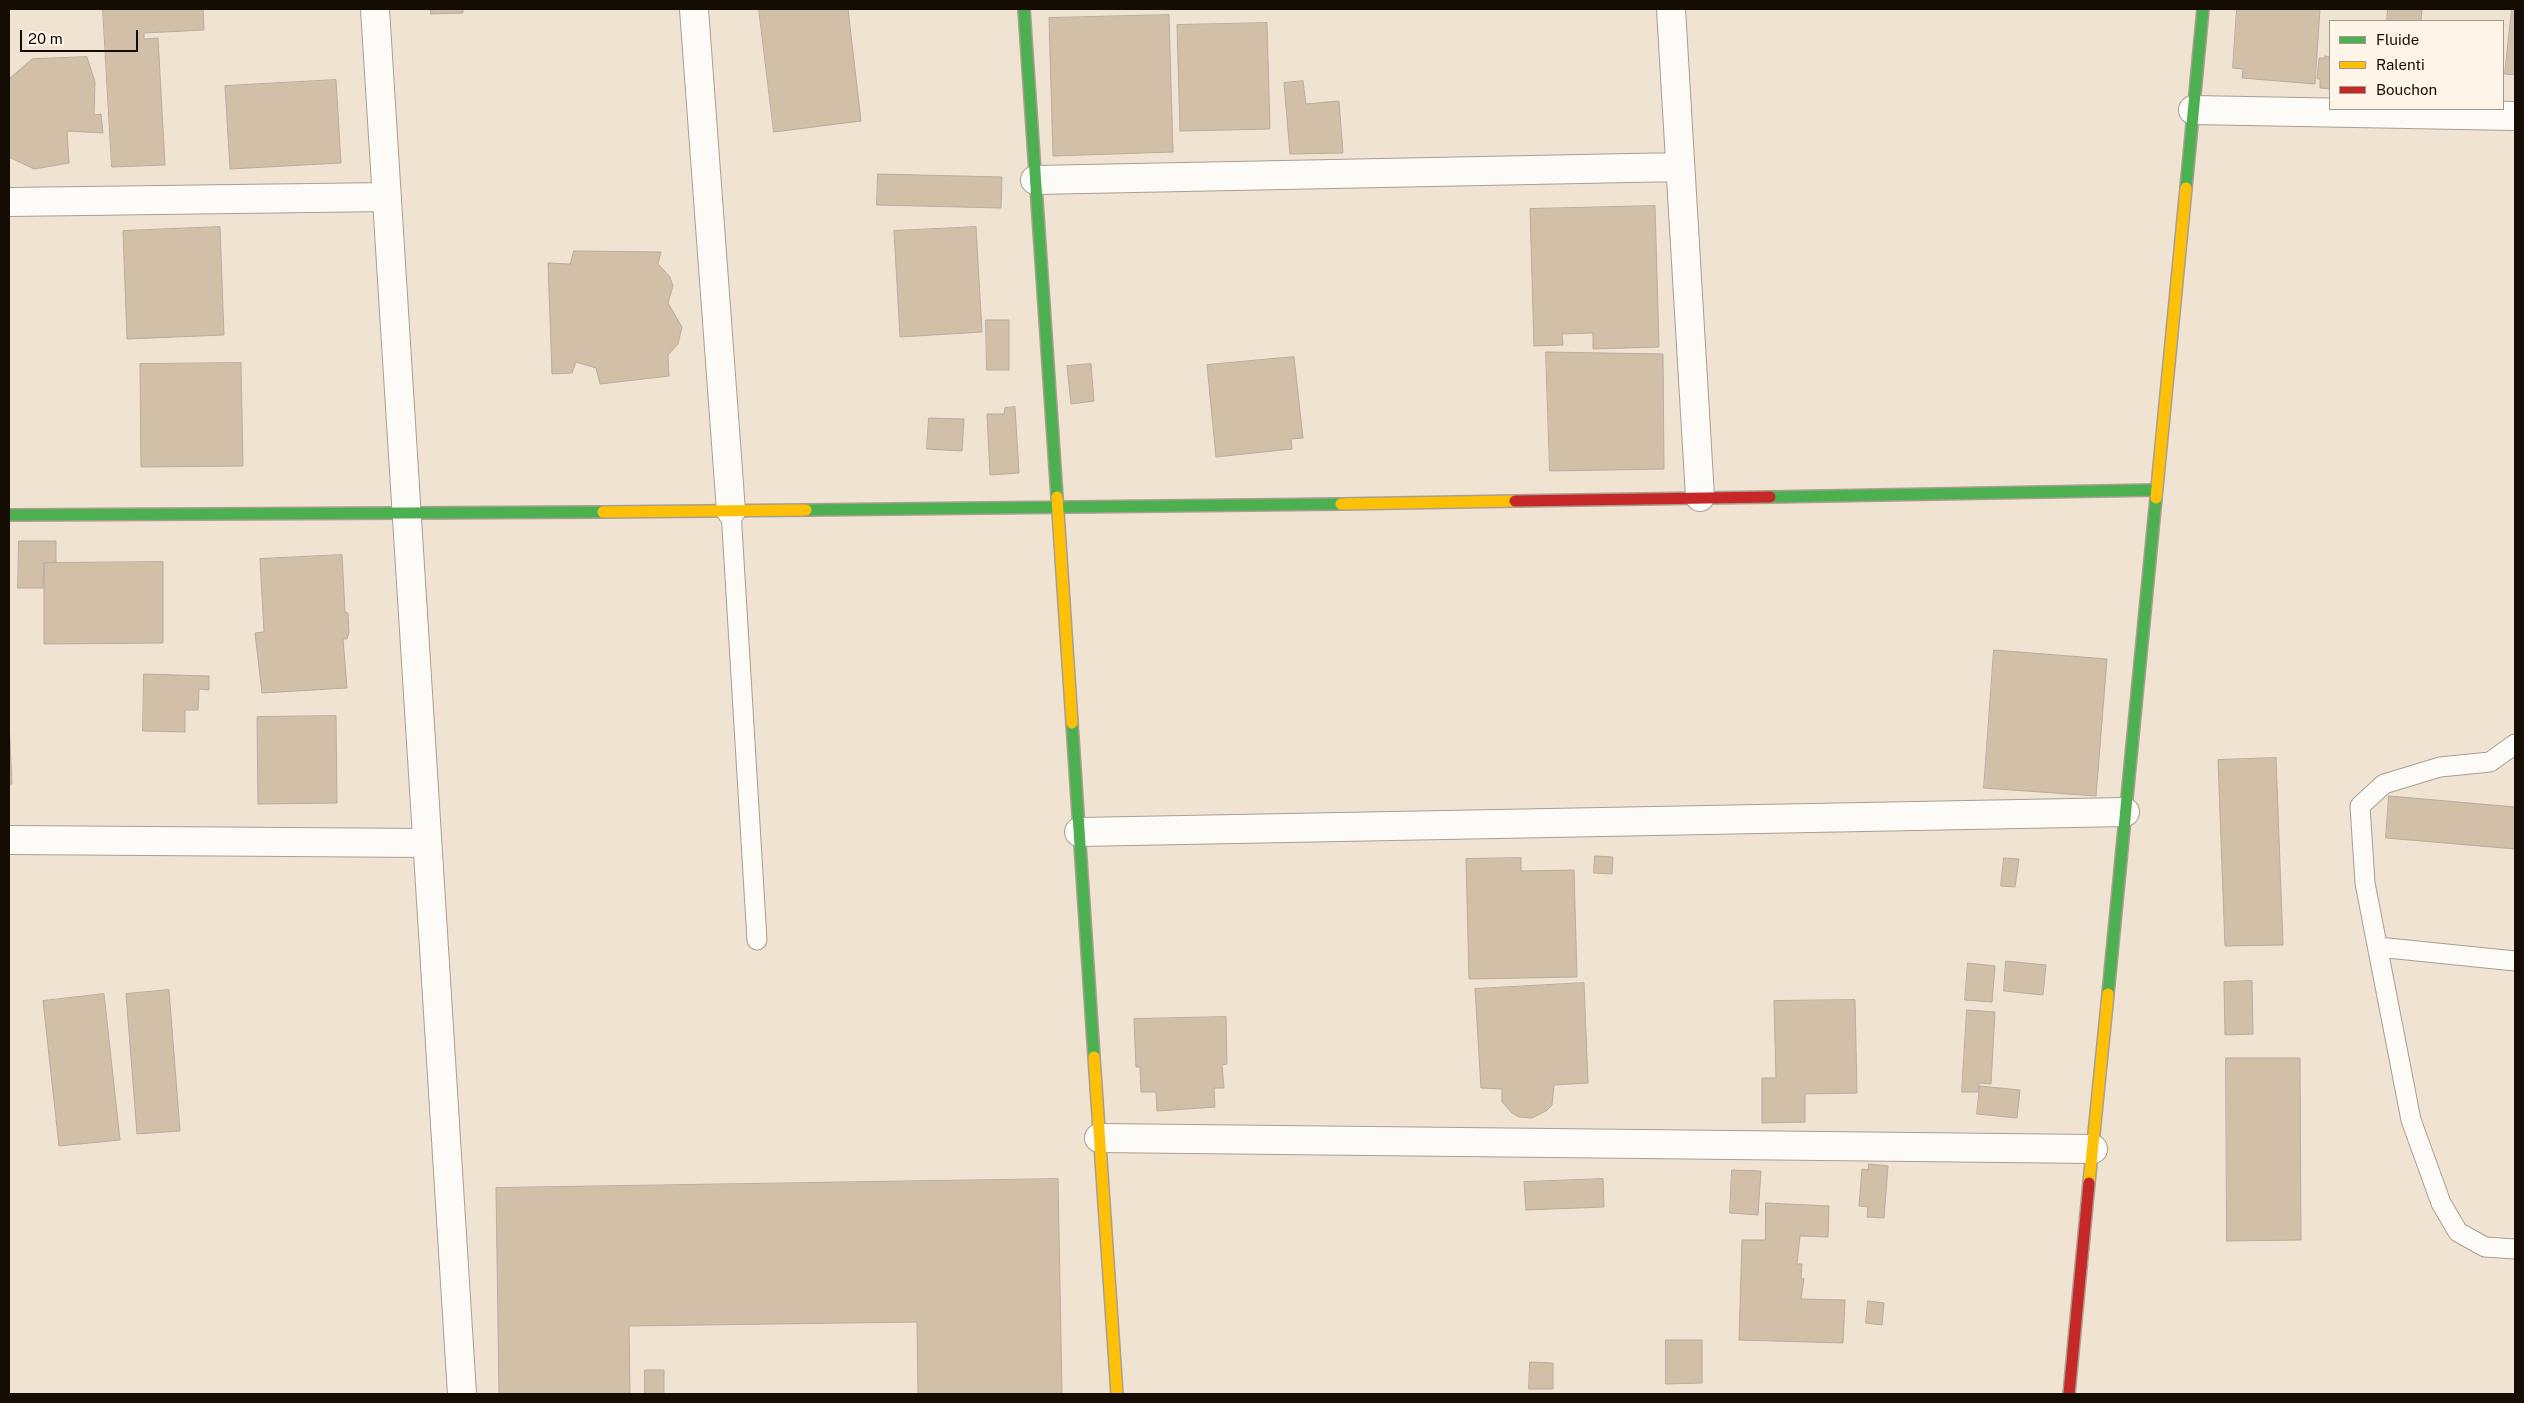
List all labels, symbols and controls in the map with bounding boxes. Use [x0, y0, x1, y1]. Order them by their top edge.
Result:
scale bar [22, 20, 140, 52]
legend [2329, 20, 2504, 110]
text: 20 m [28, 30, 63, 47]
text: Fluide [2376, 31, 2419, 48]
text: Ralenti [2376, 56, 2425, 73]
text: Bouchon [2376, 81, 2437, 98]

